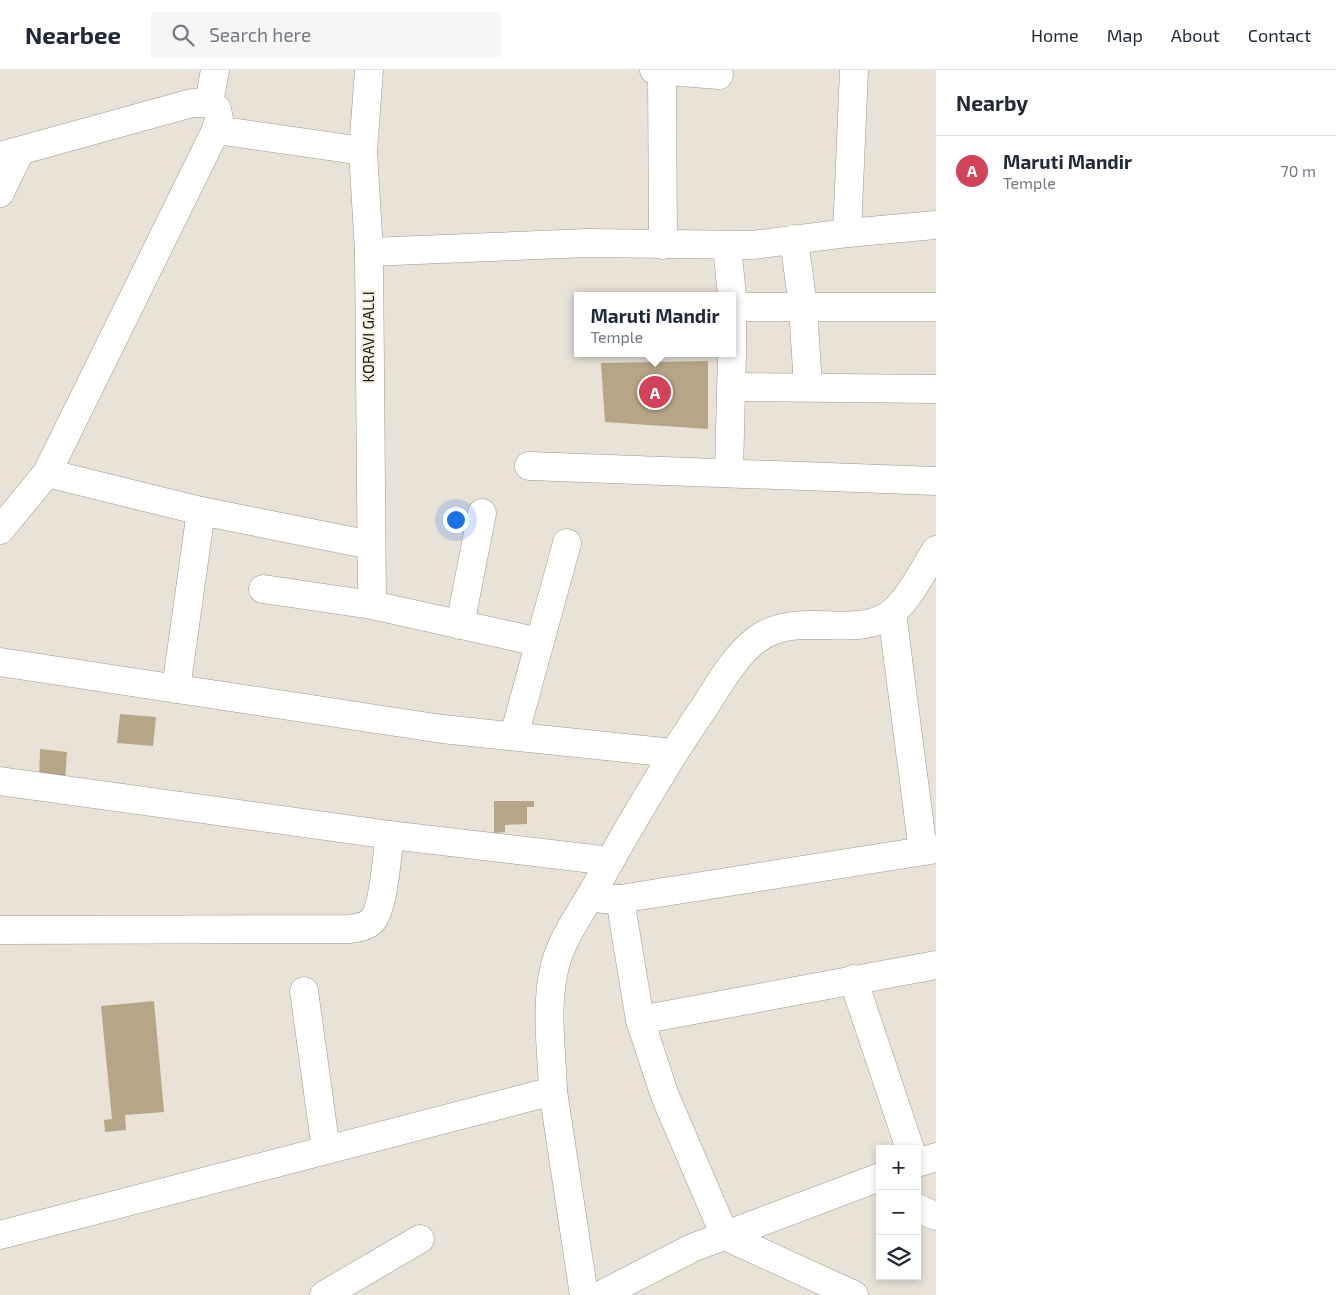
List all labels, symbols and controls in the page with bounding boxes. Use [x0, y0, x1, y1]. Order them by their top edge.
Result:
search box [151, 12, 501, 57]
text: Nearbee [25, 20, 121, 49]
icon: search [169, 21, 197, 49]
text: Search here [209, 23, 311, 46]
text: Home [1031, 24, 1079, 46]
text: Map [1107, 24, 1143, 46]
text: About [1171, 24, 1220, 46]
text: Contact [1248, 24, 1311, 46]
text: Nearby [956, 90, 1028, 115]
text: Maruti Mandir [1003, 150, 1132, 173]
text: A [967, 161, 977, 180]
text: 70 m [1281, 161, 1316, 180]
text: Temple [1003, 173, 1056, 192]
street label: KORAVI GALLI [359, 291, 377, 383]
popup [574, 292, 736, 357]
text: Maruti Mandir [590, 304, 720, 327]
text: Temple [590, 327, 643, 346]
pin: A [639, 373, 671, 411]
your location [443, 507, 469, 533]
map controls [876, 1145, 921, 1280]
button: + [876, 1145, 921, 1190]
button: − [876, 1190, 921, 1235]
button: layers [876, 1235, 921, 1280]

